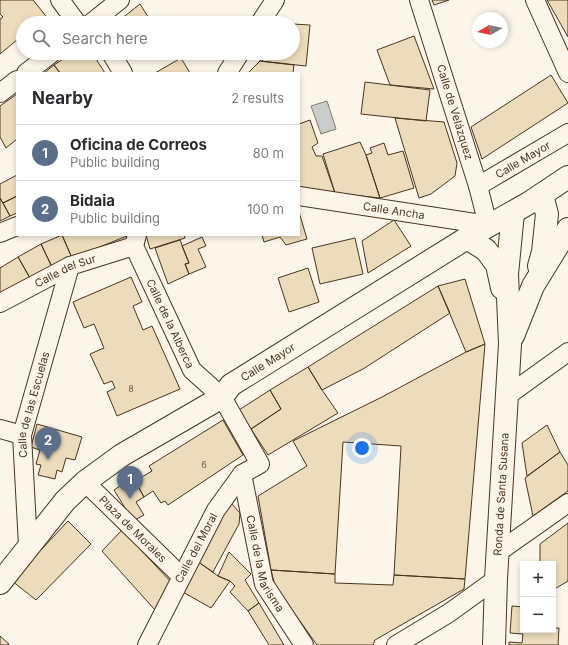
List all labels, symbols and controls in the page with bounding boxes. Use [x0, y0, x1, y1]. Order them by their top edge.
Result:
north arrow [472, 12, 508, 48]
search box [16, 16, 300, 60]
icon: search [30, 27, 52, 49]
text: Search here [62, 29, 148, 48]
street label: Calle de Velázquez [434, 63, 476, 161]
text: Nearby [32, 88, 93, 108]
text: 2 results [231, 90, 284, 106]
text: Oficina de Correos [70, 135, 207, 154]
street label: Calle Mayor [493, 138, 553, 181]
text: 1 [42, 145, 48, 161]
text: 80 m [253, 145, 284, 161]
text: Public building [70, 154, 160, 170]
text: Bidaia [70, 191, 115, 210]
street label: Calle Ancha [362, 199, 426, 222]
text: 2 [41, 201, 49, 217]
text: 100 m [247, 201, 284, 217]
text: Public building [70, 210, 160, 226]
street label: Calle del Sur [32, 251, 98, 290]
street label: Calle de la Alberca [143, 276, 197, 371]
street label: Calle Mayor [238, 340, 298, 384]
street label: Calle de las Escuelas [15, 350, 52, 458]
house number: 8 [128, 383, 134, 394]
pin: 2 [35, 427, 61, 460]
street label: Ronda de Santa Susana [490, 432, 512, 556]
your location [352, 438, 372, 458]
house number: 6 [201, 459, 207, 470]
pin: 1 [117, 466, 143, 499]
street label: Plaza de Morales [96, 493, 170, 565]
street label: Calle del Moral [172, 511, 220, 585]
street label: Calle de la Marisma [243, 514, 287, 614]
map controls [520, 561, 556, 633]
button: + [520, 561, 556, 597]
button: − [520, 597, 556, 633]

